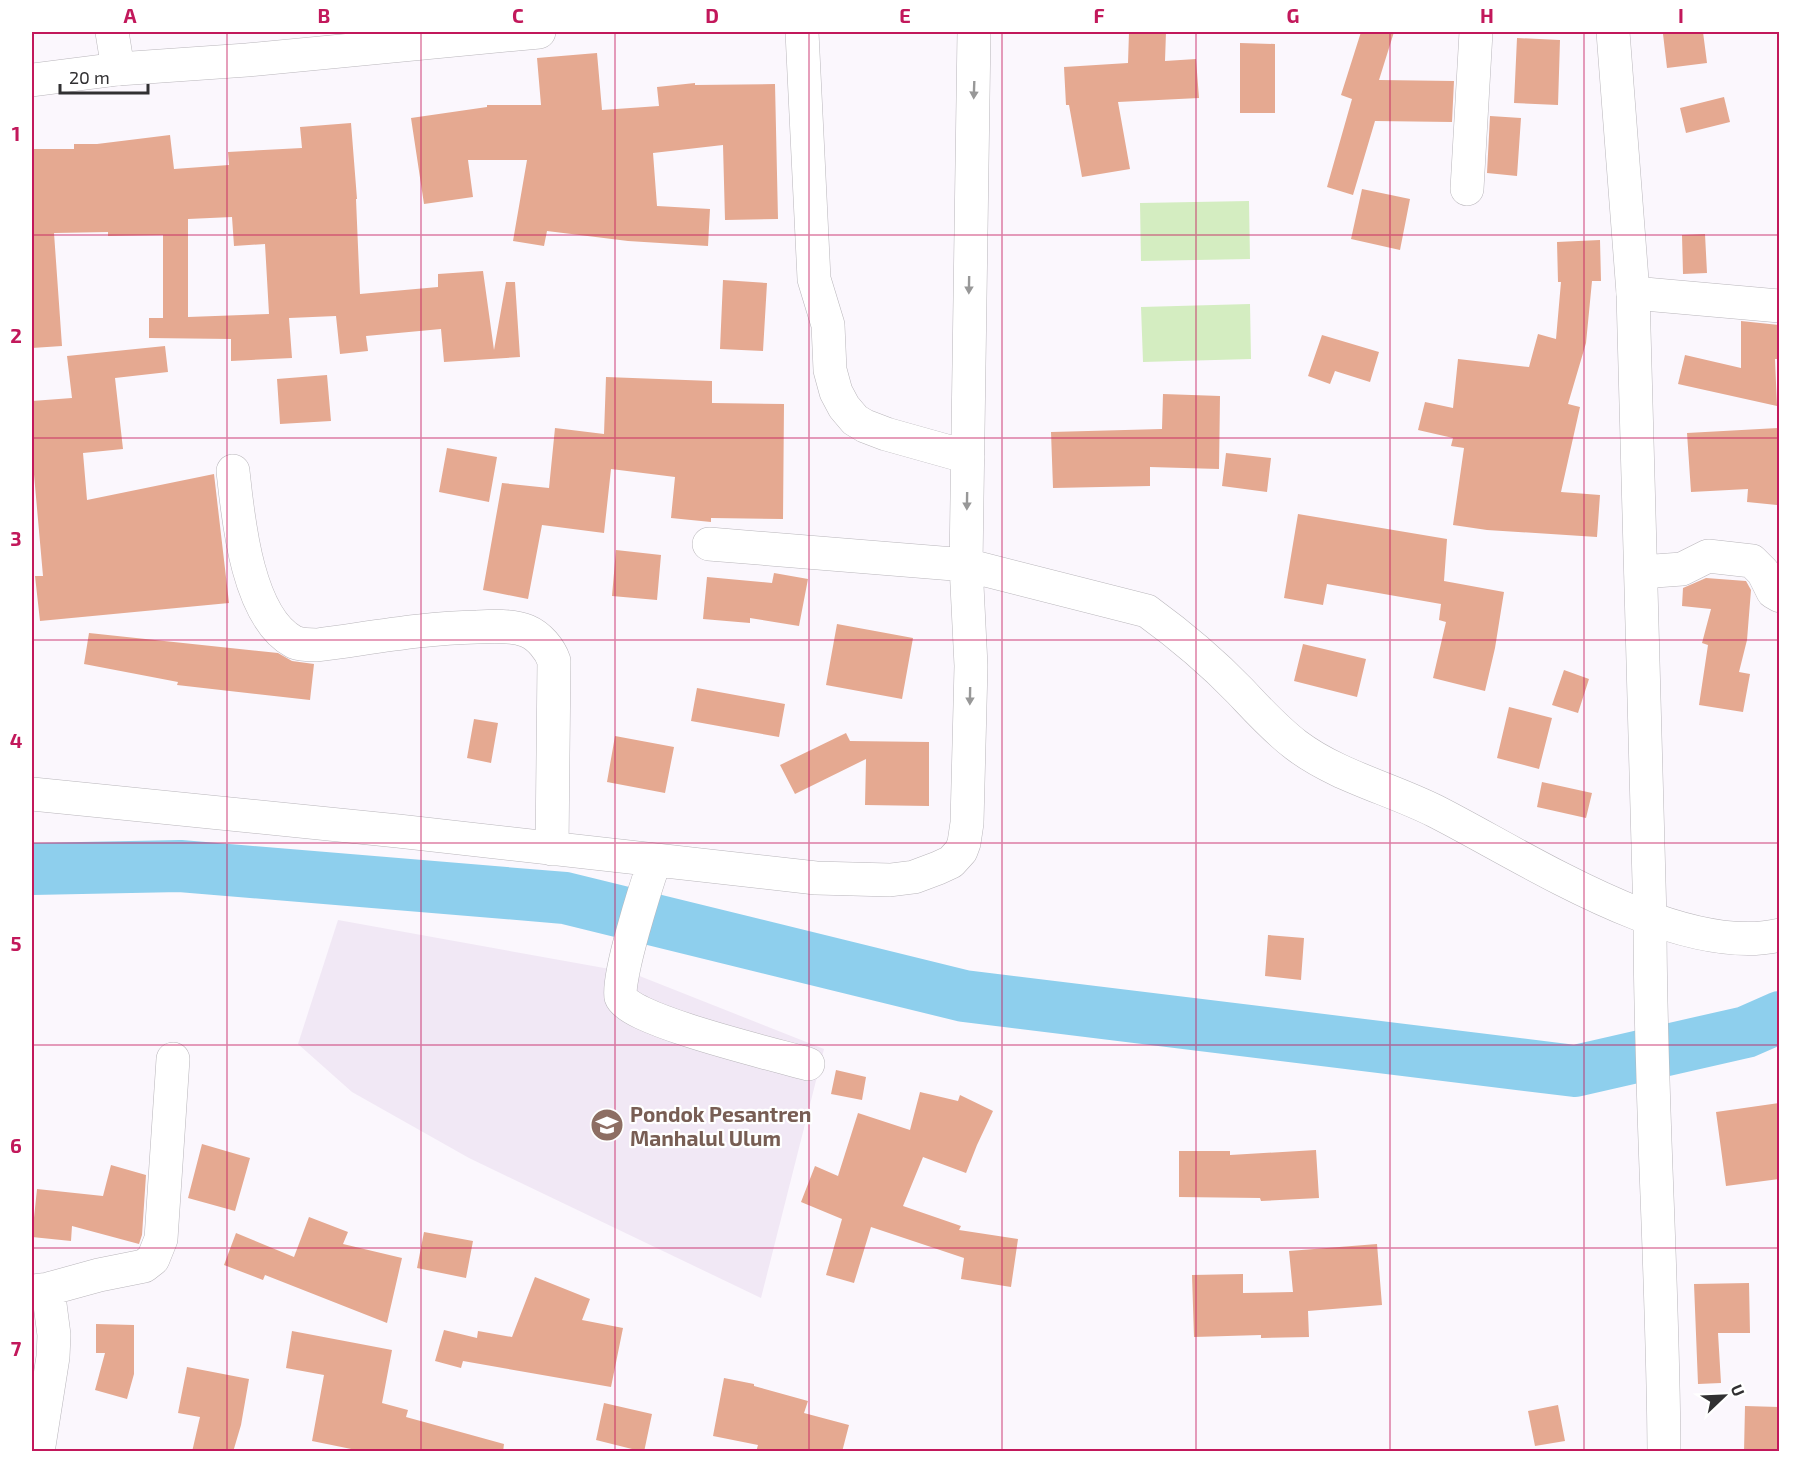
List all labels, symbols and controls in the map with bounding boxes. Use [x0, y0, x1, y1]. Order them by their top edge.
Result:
text: A [123, 3, 137, 27]
text: B [318, 3, 330, 27]
text: C [512, 3, 524, 27]
text: D [705, 3, 719, 27]
text: E [899, 3, 911, 27]
text: F [1093, 3, 1105, 27]
text: G [1287, 3, 1299, 27]
text: H [1480, 3, 1494, 27]
text: I [1678, 3, 1684, 27]
scale bar [60, 57, 148, 95]
text: 20 m [69, 66, 110, 88]
one-way arrow [969, 80, 979, 99]
text: 1 [12, 121, 20, 145]
one-way arrow [964, 275, 974, 294]
text: 2 [10, 323, 22, 347]
one-way arrow [962, 491, 972, 510]
text: 3 [10, 526, 22, 550]
one-way arrow [965, 686, 975, 705]
text: 4 [10, 728, 23, 752]
text: 5 [10, 931, 22, 955]
place label: Pondok Pesantren Manhalul Ulum [630, 1101, 811, 1150]
school or university icon: Pondok Pesantren Manhalul Ulum [589, 1107, 625, 1143]
text: 6 [10, 1133, 22, 1157]
text: 7 [11, 1336, 22, 1360]
north arrow [1694, 1366, 1754, 1426]
text: U [1727, 1381, 1749, 1399]

